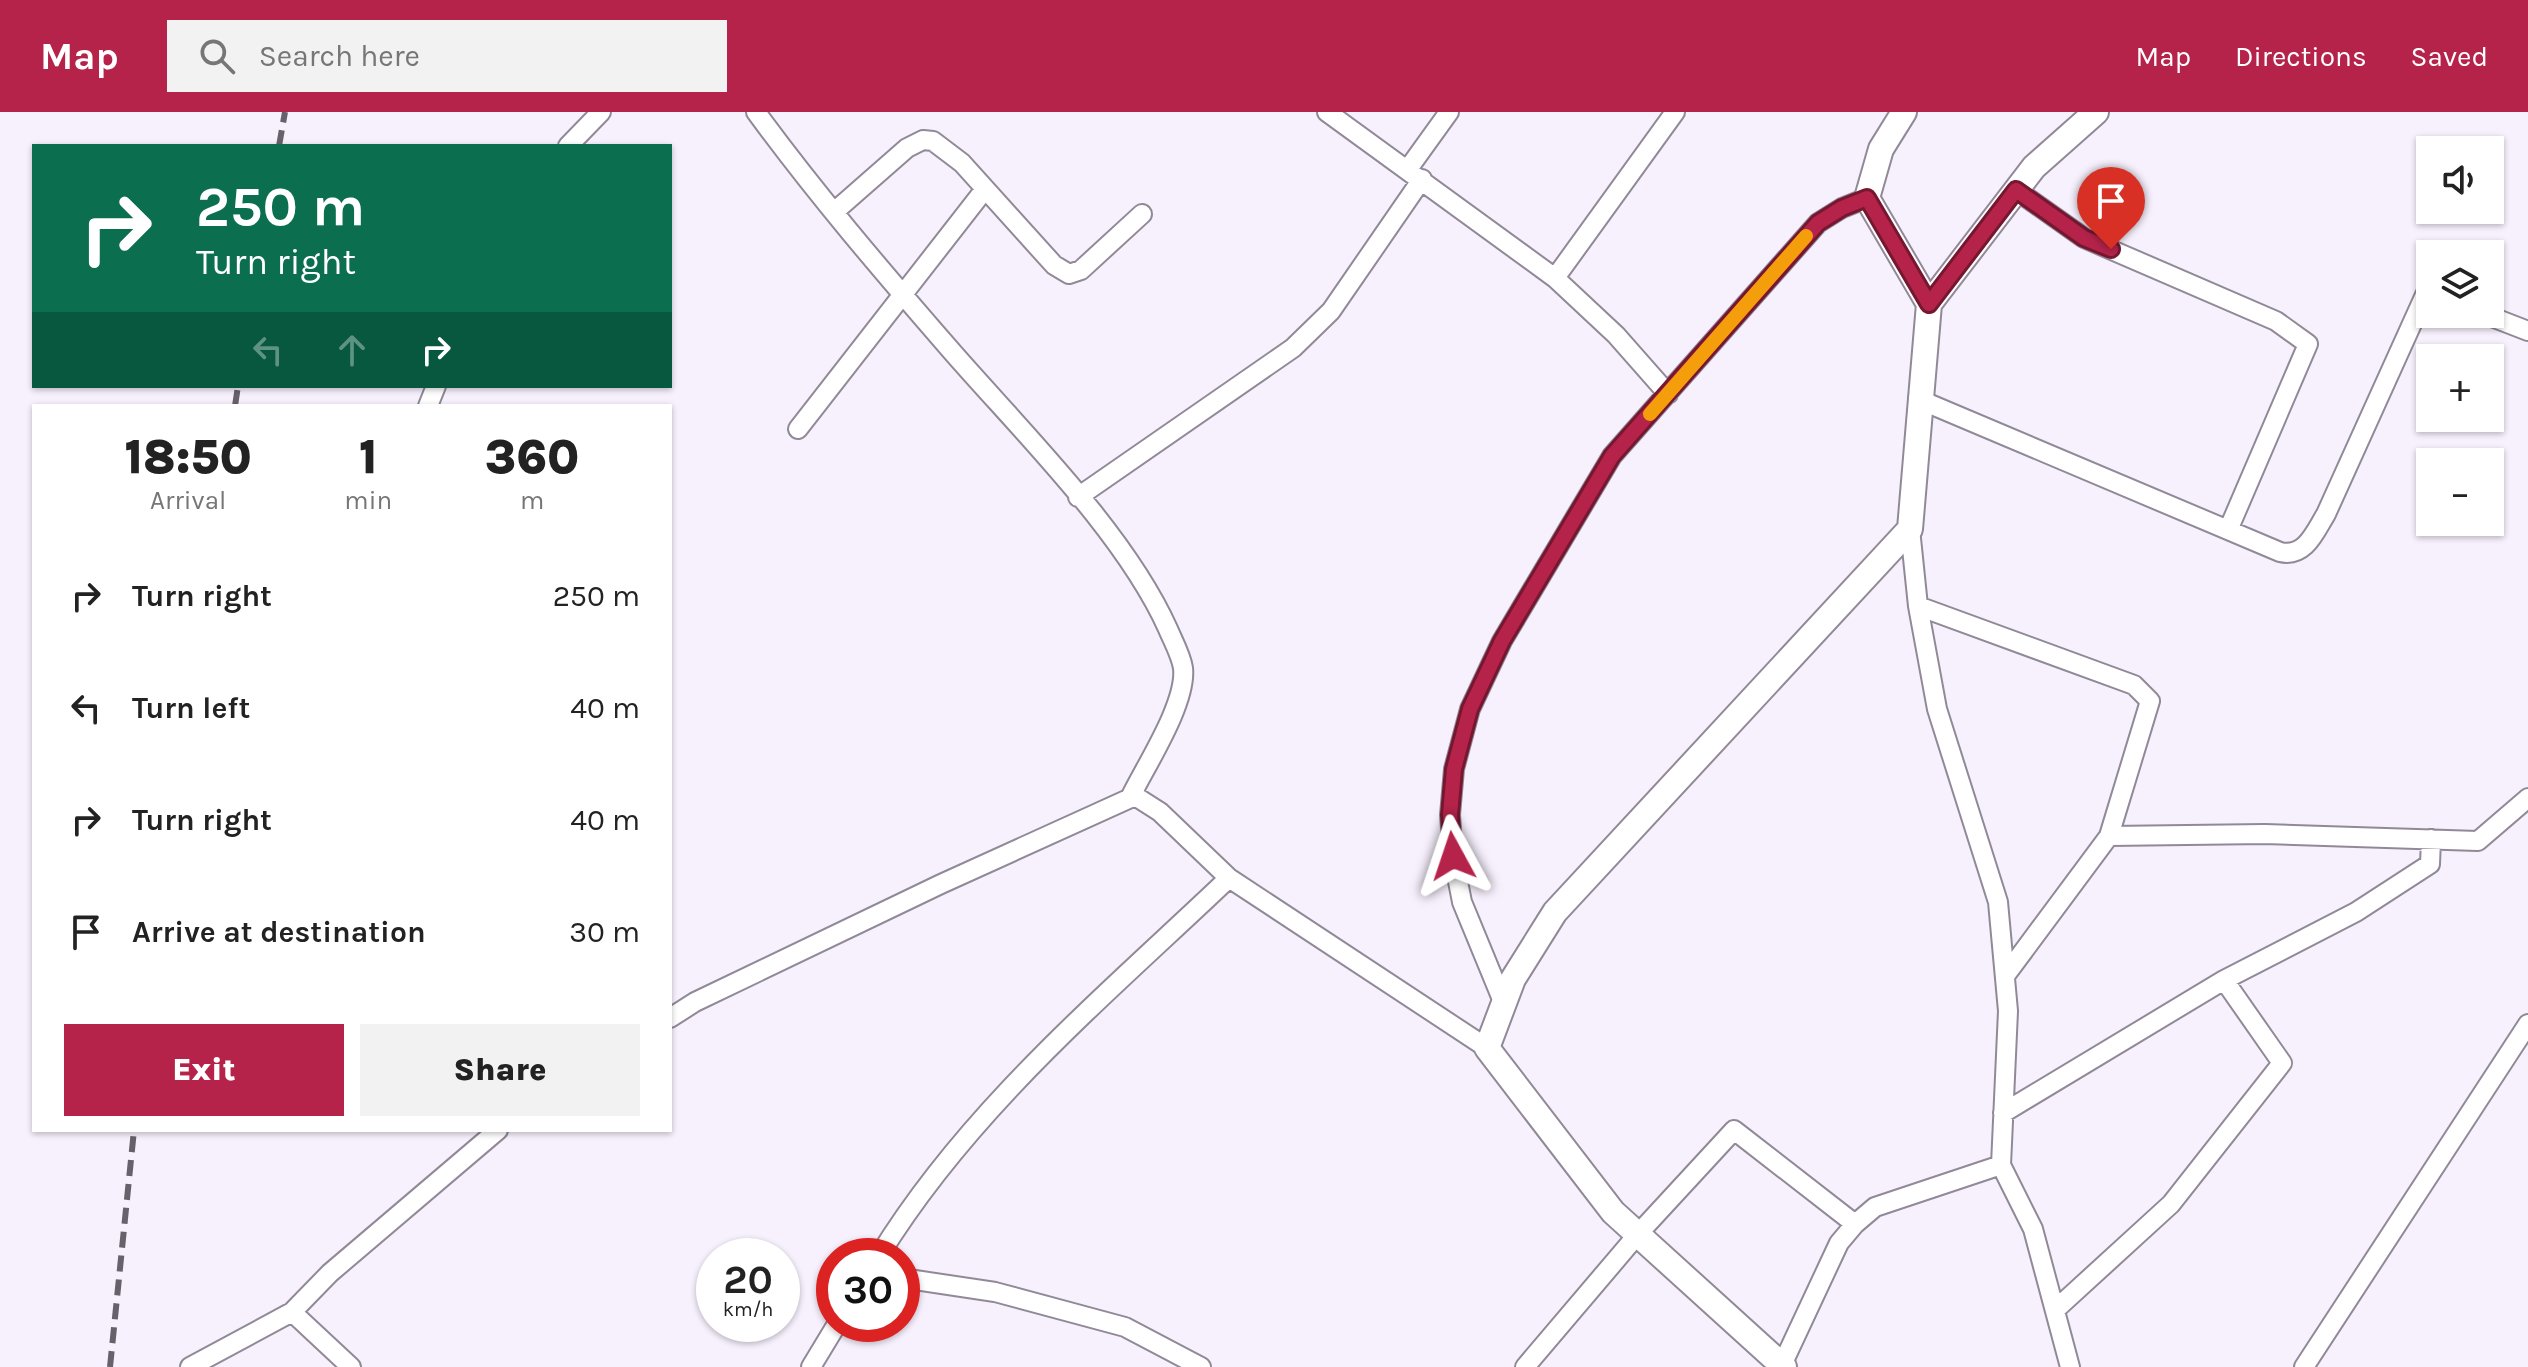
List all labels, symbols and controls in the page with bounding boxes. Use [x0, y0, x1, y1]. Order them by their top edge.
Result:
search box [167, 20, 727, 92]
text: Map [40, 34, 119, 79]
icon: search [195, 34, 239, 78]
text: Search here [259, 38, 420, 74]
text: Map [2136, 40, 2191, 73]
text: Directions [2235, 40, 2367, 73]
text: Saved [2411, 40, 2488, 73]
map controls [2416, 136, 2504, 536]
button: sound [2416, 136, 2504, 224]
pin [2077, 167, 2145, 249]
text: 250 m [196, 174, 365, 239]
icon: right [64, 176, 168, 280]
icon: arrive [2089, 179, 2133, 223]
button: layers [2416, 240, 2504, 328]
text: Turn right [196, 241, 356, 283]
icon: left [246, 328, 290, 372]
icon: ahead [330, 328, 374, 372]
icon: right [414, 328, 458, 372]
button: + [2416, 344, 2504, 432]
text: 18:50 [125, 429, 252, 485]
text: 1 [359, 429, 377, 485]
text: 360 [485, 429, 579, 485]
button: − [2416, 448, 2504, 536]
text: Arrival [150, 485, 226, 516]
text: min [344, 485, 392, 516]
text: m [520, 485, 544, 516]
icon: right [64, 574, 108, 618]
text: Turn right [132, 578, 272, 614]
text: 250 m [553, 578, 640, 614]
icon: left [64, 686, 108, 730]
text: Turn left [132, 690, 250, 726]
text: 40 m [570, 690, 640, 726]
icon: right [64, 798, 108, 842]
text: Turn right [132, 802, 272, 838]
text: 40 m [570, 802, 640, 838]
position arrow [1411, 814, 1495, 898]
icon: arrive [64, 910, 108, 954]
text: Arrive at destination [132, 914, 426, 950]
text: 30 m [569, 914, 640, 950]
button: Exit [64, 1024, 344, 1116]
button: Share [360, 1024, 640, 1116]
speed limit sign: 30 [816, 1238, 920, 1342]
text: 20 [723, 1256, 773, 1303]
text: km/h [723, 1298, 773, 1321]

